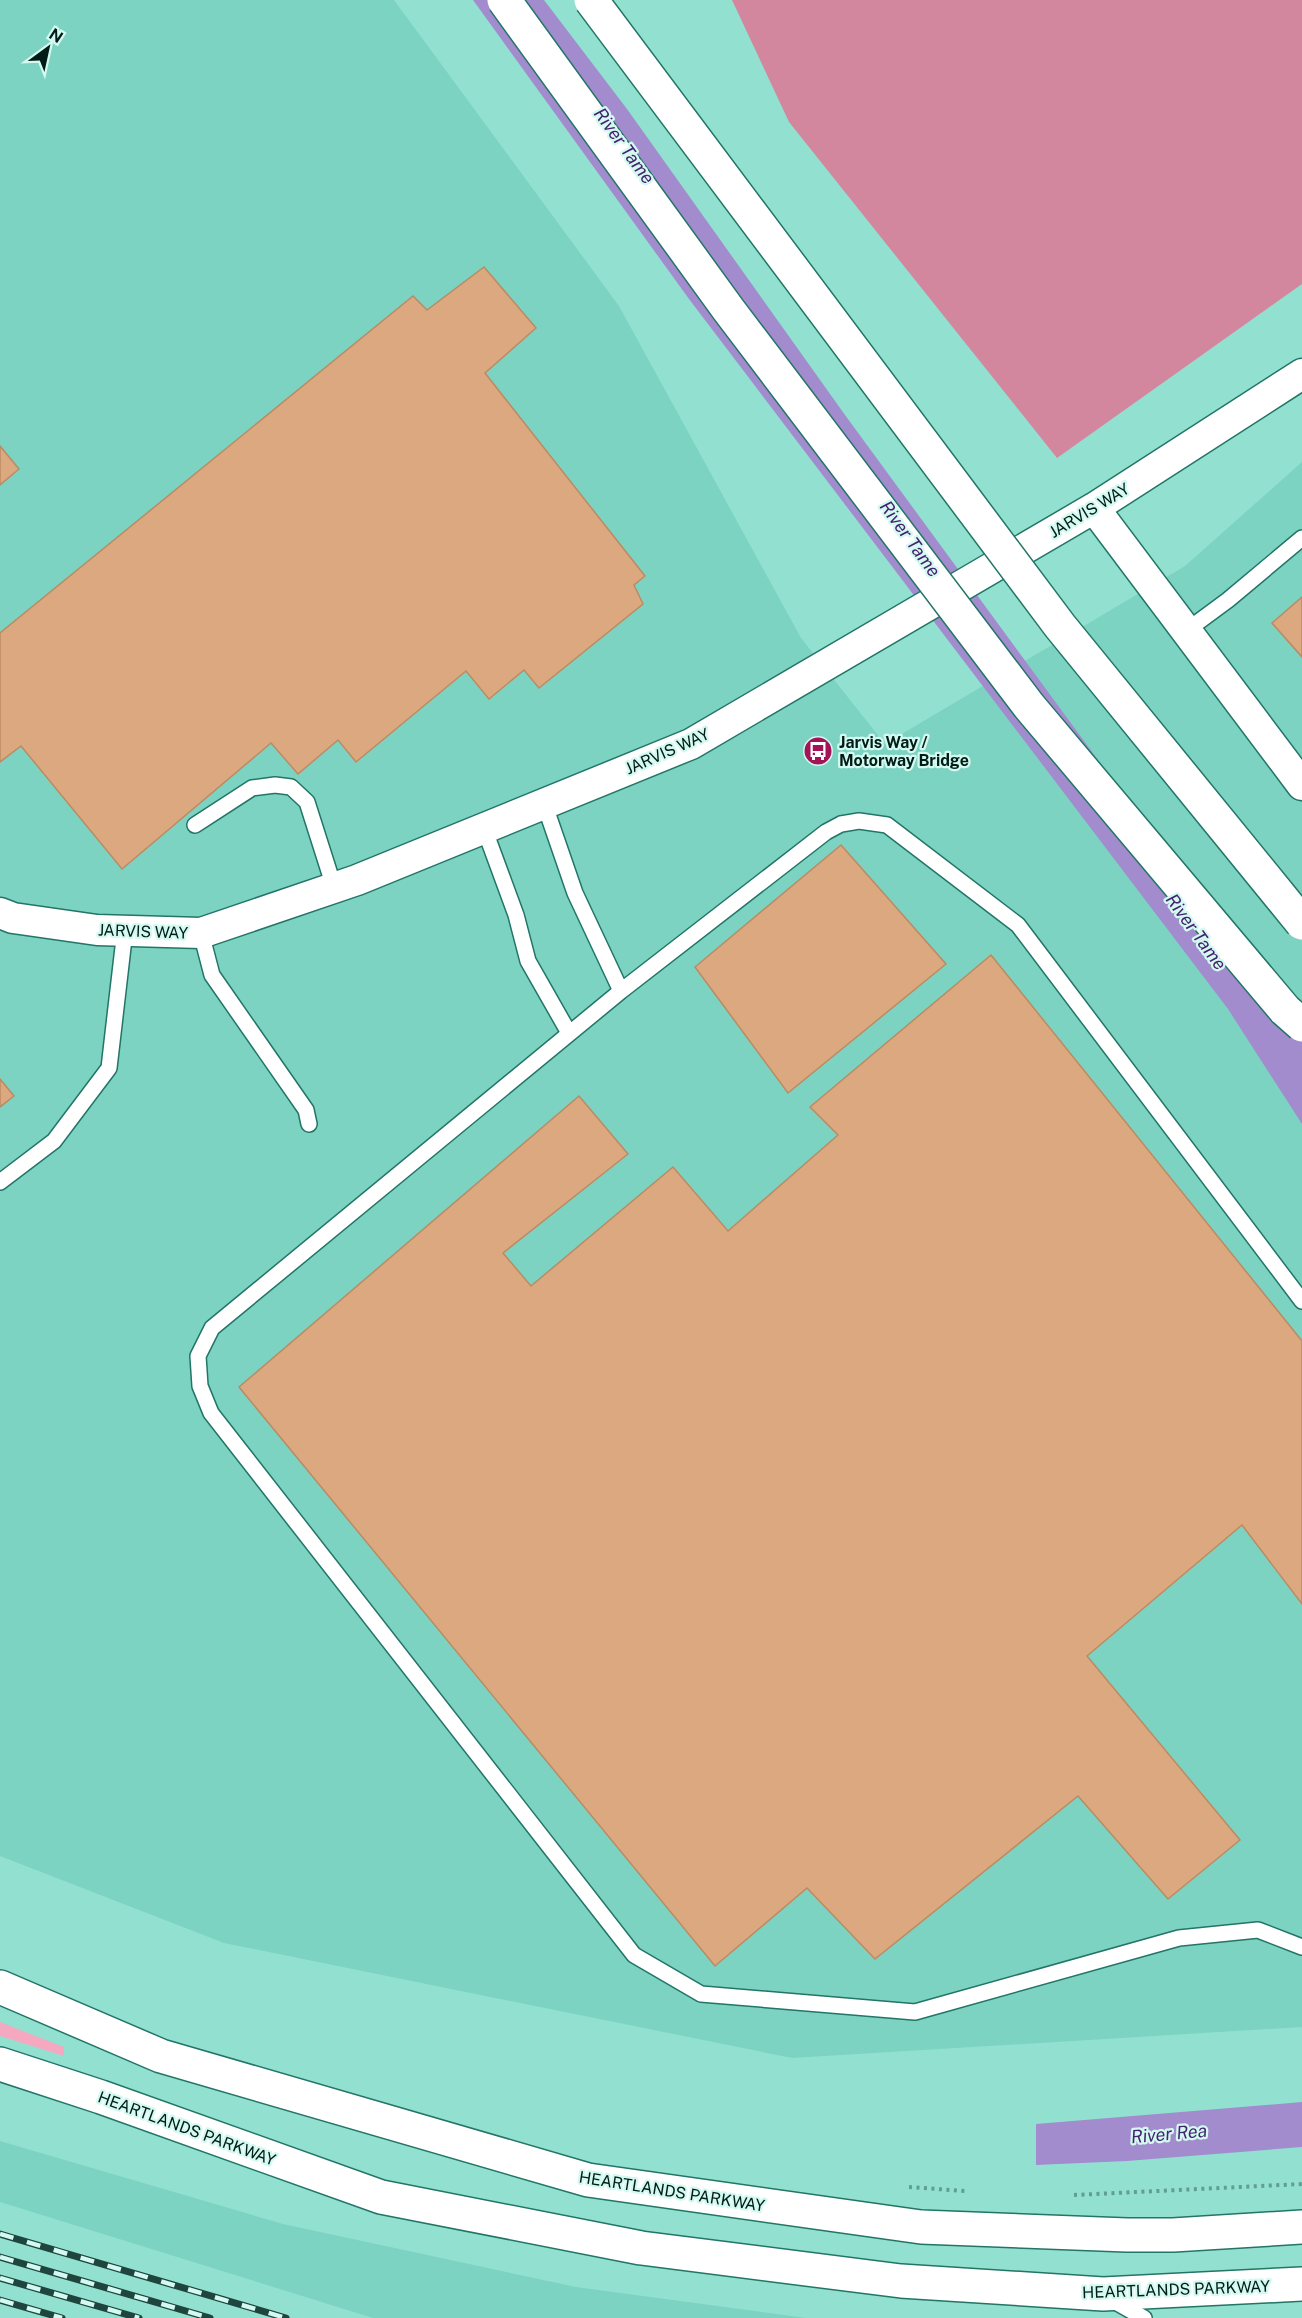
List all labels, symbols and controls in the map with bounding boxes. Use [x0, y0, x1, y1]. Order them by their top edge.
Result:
north arrow [18, 18, 78, 78]
text: N [45, 24, 66, 47]
water label: River Tame [590, 104, 659, 188]
street label: JARVIS WAY [1046, 479, 1133, 542]
water label: River Tame [876, 497, 945, 581]
street label: JARVIS WAY [622, 724, 713, 778]
place label: Jarvis Way / Motorway Bridge [839, 733, 969, 770]
bus stop icon: Jarvis Way / Motorway Bridge [802, 735, 834, 767]
water label: River Tame [1162, 890, 1231, 974]
street label: JARVIS WAY [98, 920, 189, 943]
street label: HEARTLANDS PARKWAY [95, 2087, 279, 2170]
water label: River Rea [1130, 2120, 1208, 2147]
street label: HEARTLANDS PARKWAY [578, 2167, 766, 2216]
street label: HEARTLANDS PARKWAY [1082, 2277, 1271, 2302]

